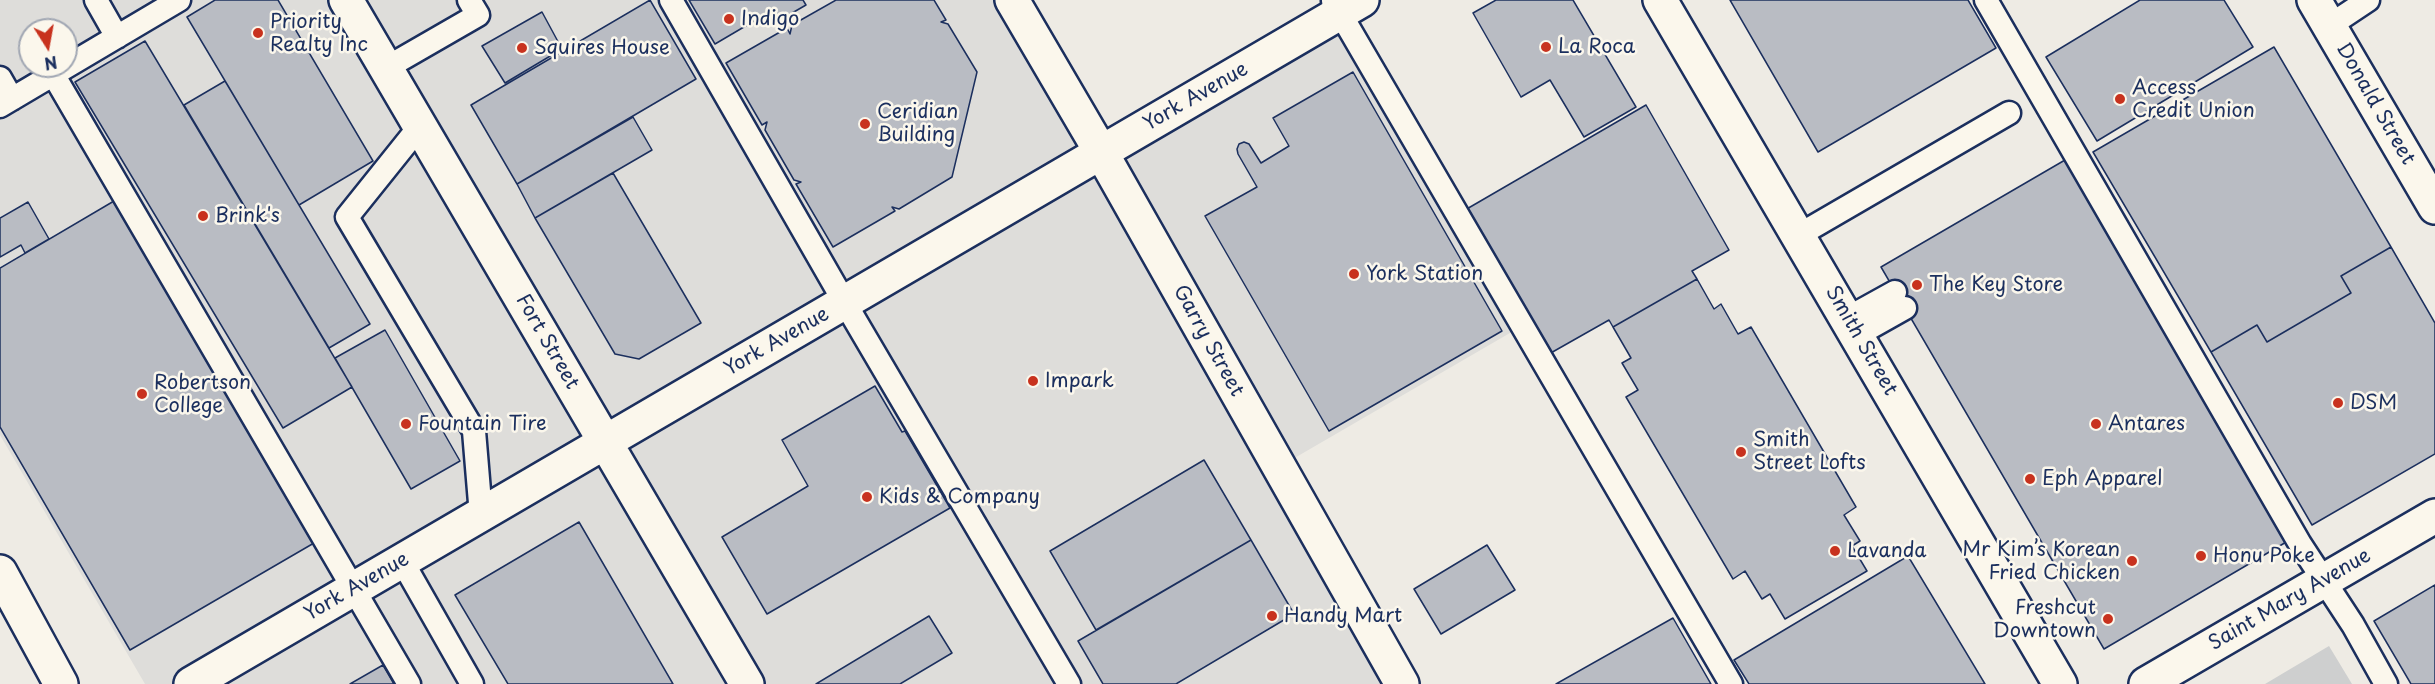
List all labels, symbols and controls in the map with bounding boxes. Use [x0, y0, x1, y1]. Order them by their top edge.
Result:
place label: Indigo [741, 7, 799, 31]
place label: Priority Realty Inc [270, 10, 368, 57]
marker: Indigo [722, 12, 736, 26]
north arrow [18, 18, 78, 78]
marker: Priority Realty Inc [251, 26, 265, 40]
place label: La Roca [1558, 35, 1635, 59]
place label: Squires House [534, 36, 670, 60]
street label: Donald Street [2330, 39, 2420, 169]
marker: La Roca [1539, 40, 1553, 54]
marker: Squires House [515, 41, 529, 55]
text: N [43, 51, 60, 77]
street label: York Avenue [1140, 57, 1252, 137]
place label: Access Credit Union [2132, 76, 2255, 123]
marker: Access Credit Union [2113, 92, 2127, 106]
place label: Ceridian Building [877, 100, 958, 147]
marker: Ceridian Building [858, 117, 872, 131]
place label: Brink's [215, 204, 280, 228]
marker: Brink's [196, 209, 210, 223]
place label: York Station [1366, 262, 1483, 286]
marker: York Station [1347, 267, 1361, 281]
place label: The Key Store [1929, 273, 2063, 297]
marker: The Key Store [1910, 278, 1924, 292]
street label: Garry Street [1167, 281, 1249, 401]
street label: Smith Street [1820, 282, 1902, 400]
street label: Fort Street [510, 290, 584, 394]
street label: York Avenue [721, 302, 833, 382]
place label: Impark [1045, 369, 1114, 393]
place label: Robertson College [154, 371, 251, 418]
marker: Impark [1026, 374, 1040, 388]
marker: Robertson College [135, 387, 149, 401]
place label: DSM [2350, 391, 2397, 415]
marker: DSM [2331, 396, 2345, 410]
place label: Fountain Tire [418, 412, 547, 436]
place label: Antares [2108, 412, 2185, 436]
marker: Fountain Tire [399, 417, 413, 431]
marker: Antares [2089, 417, 2103, 431]
place label: Smith Street Lofts [1753, 428, 1866, 475]
marker: Smith Street Lofts [1734, 445, 1748, 459]
place label: Eph Apparel [2042, 467, 2162, 491]
marker: Eph Apparel [2023, 472, 2037, 486]
place label: Kids & Company [879, 485, 1040, 509]
marker: Kids & Company [860, 490, 874, 504]
place label: Mr Kim’s Korean Fried Chicken [1962, 538, 2120, 585]
place label: Lavanda [1847, 539, 1926, 563]
marker: Lavanda [1828, 544, 1842, 558]
street label: Saint Mary Avenue [2205, 544, 2375, 656]
place label: Honu Poke [2213, 544, 2315, 568]
street label: York Avenue [301, 547, 413, 627]
marker: Honu Poke [2194, 549, 2208, 563]
marker: Mr Kim’s Korean Fried Chicken [2125, 554, 2139, 568]
place label: Freshcut Downtown [1993, 596, 2096, 643]
place label: Handy Mart [1284, 604, 1402, 628]
marker: Handy Mart [1265, 609, 1279, 623]
marker: Freshcut Downtown [2101, 612, 2115, 626]

